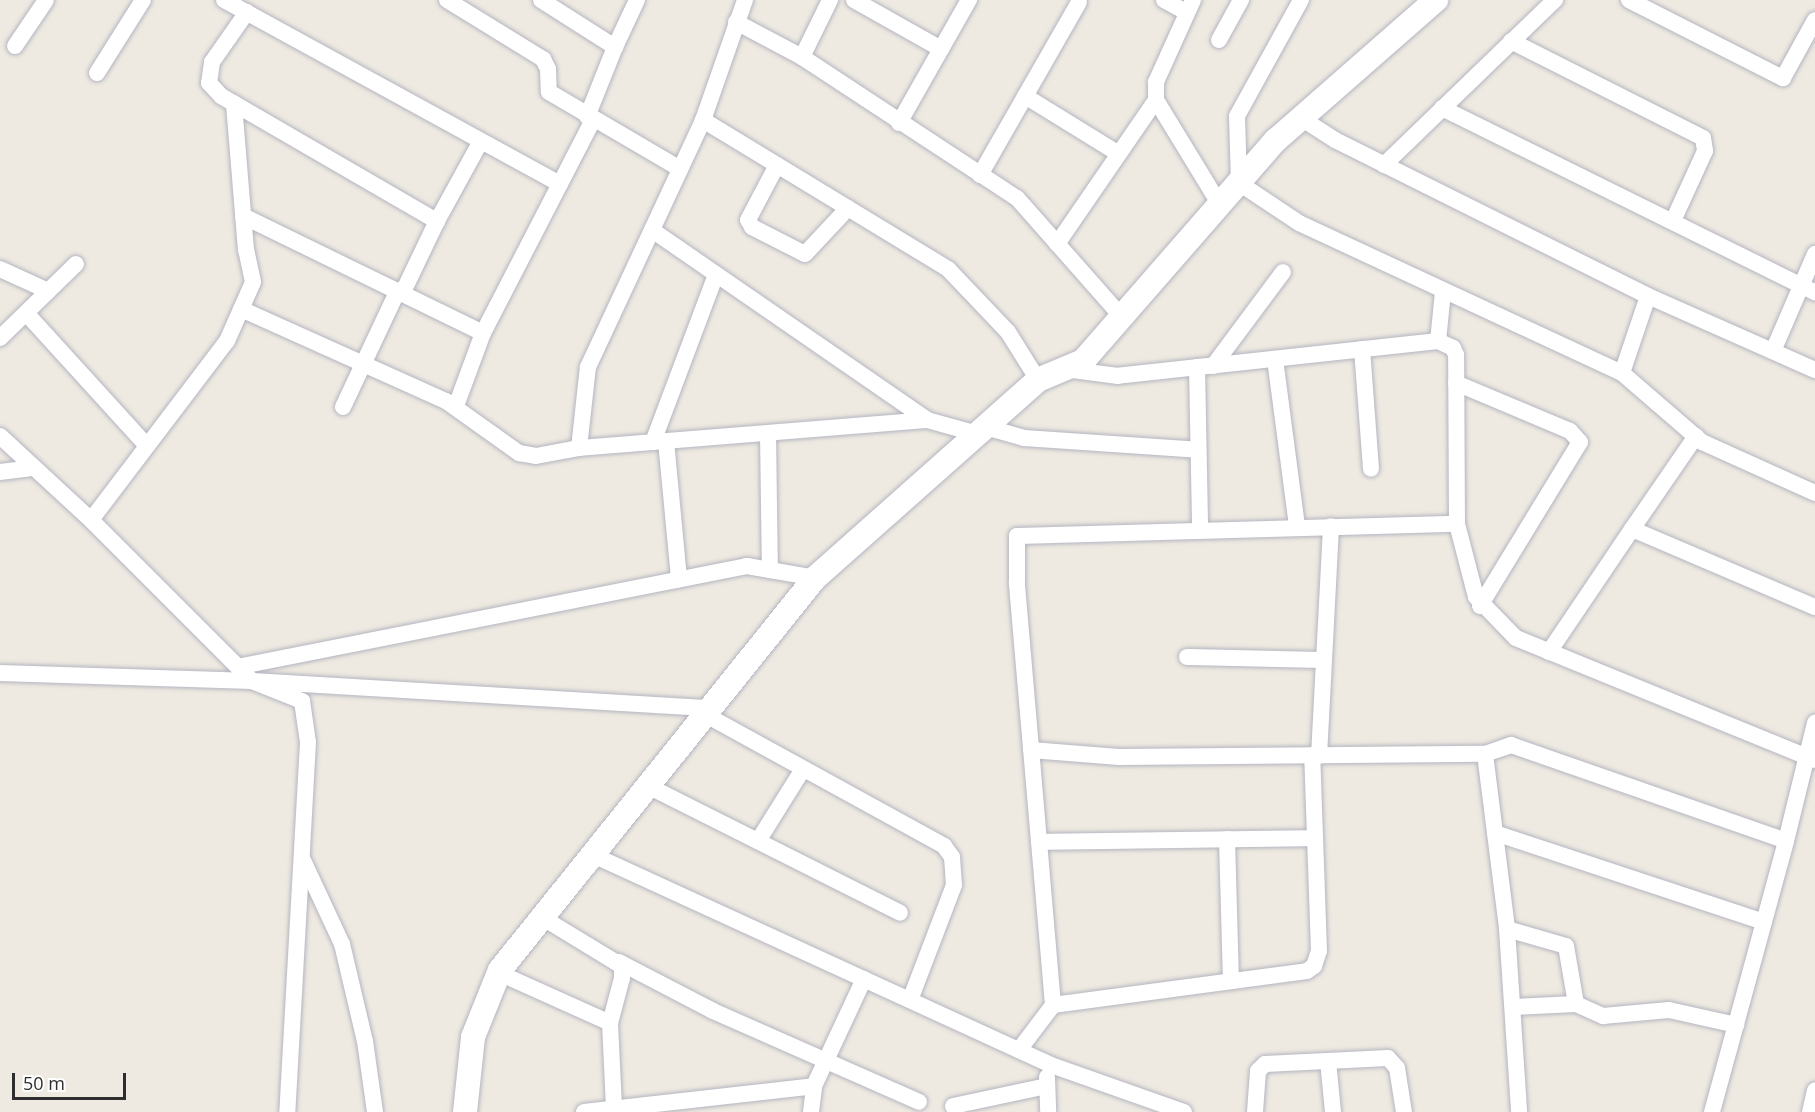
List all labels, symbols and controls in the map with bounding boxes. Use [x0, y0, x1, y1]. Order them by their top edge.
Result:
scale bar [15, 1061, 129, 1099]
text: 50 m [23, 1071, 65, 1095]

